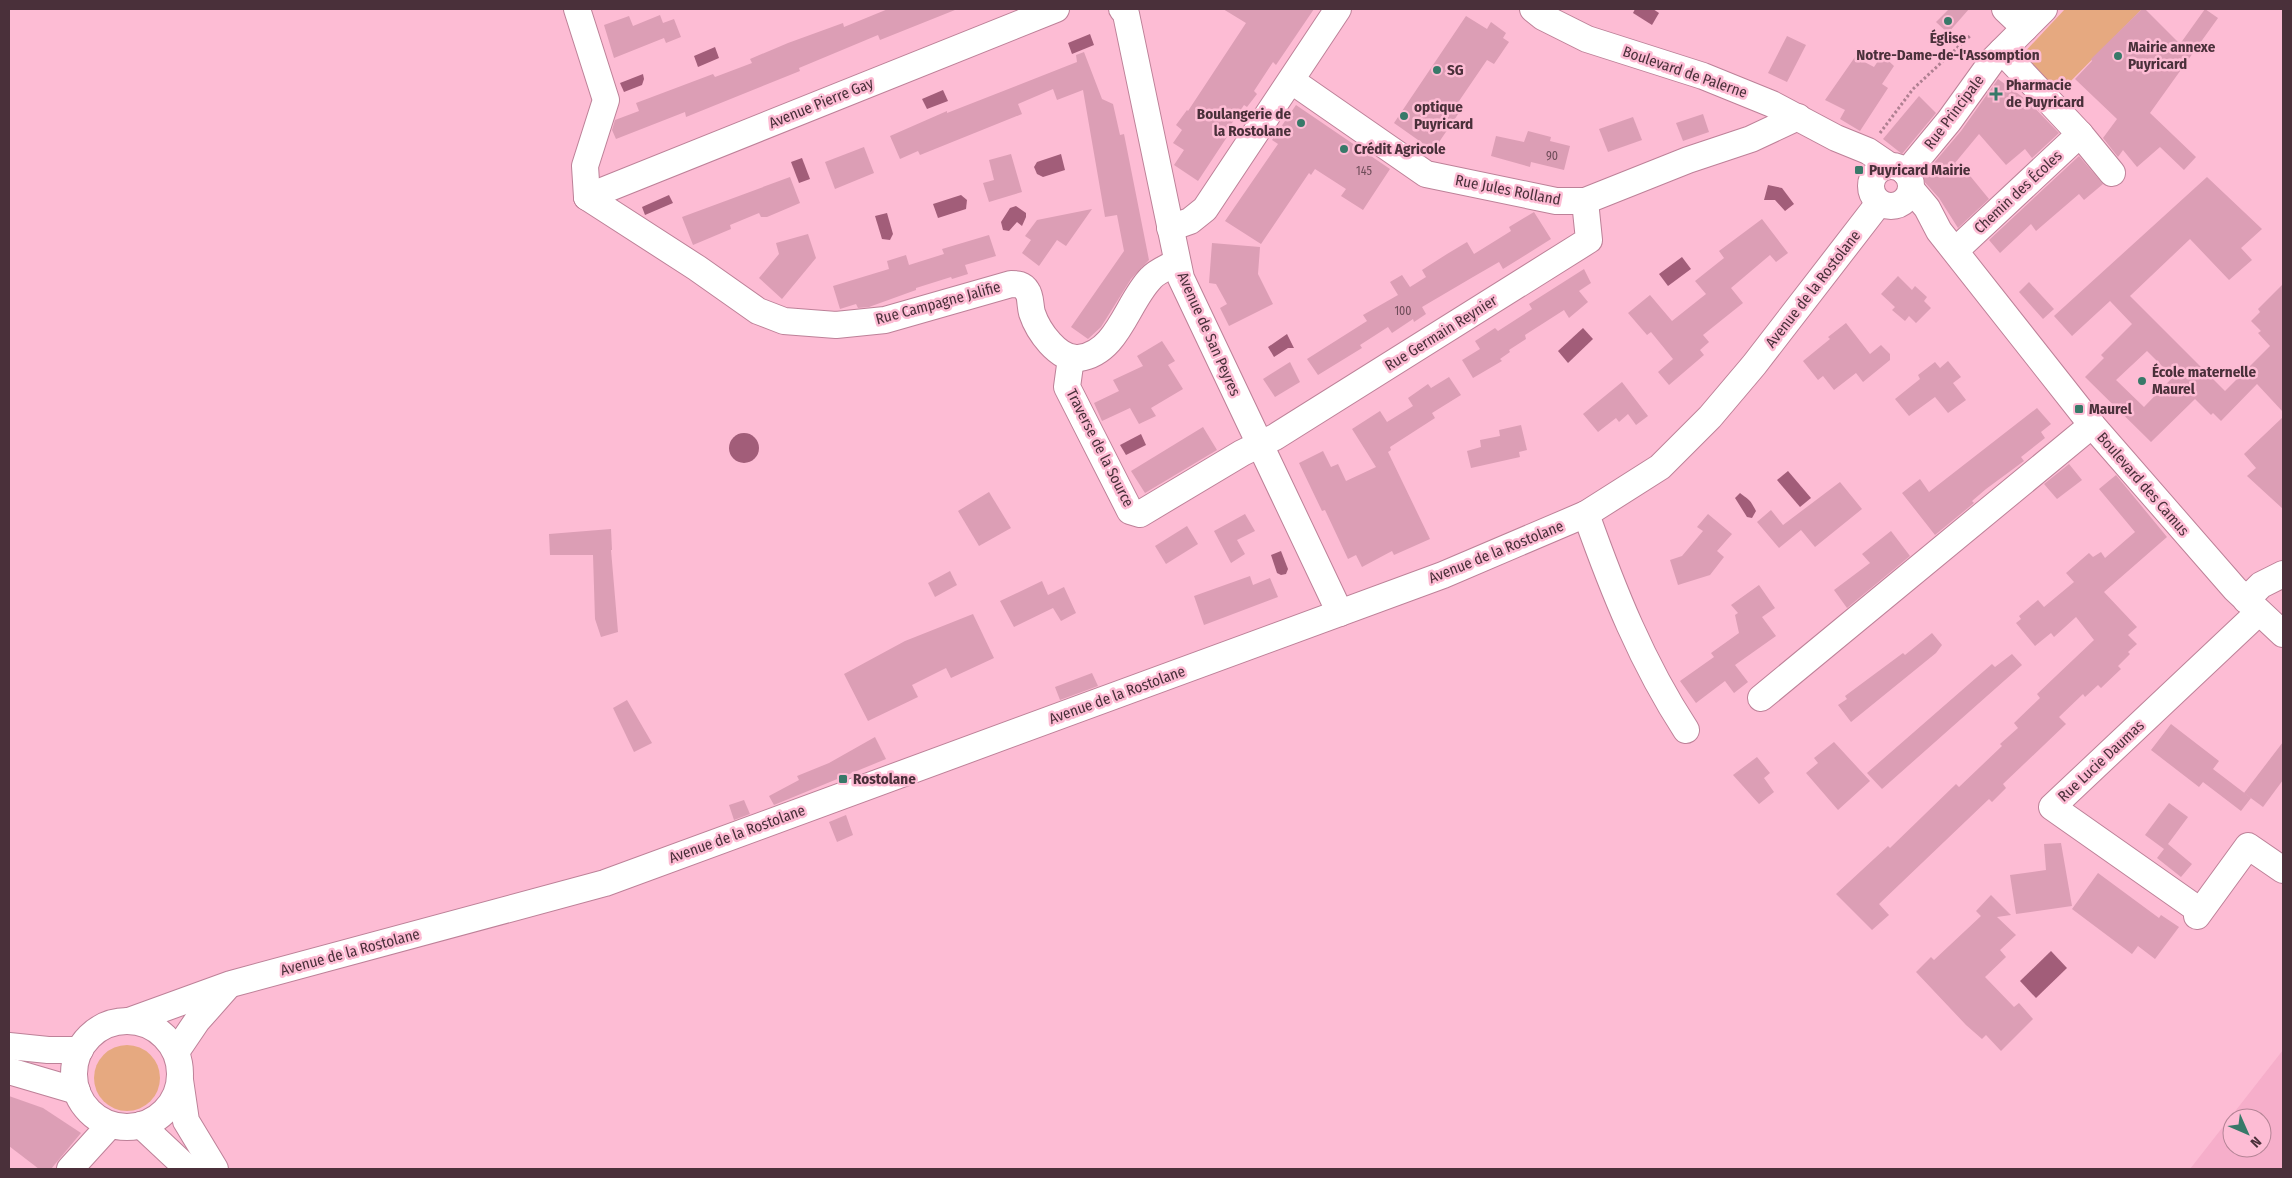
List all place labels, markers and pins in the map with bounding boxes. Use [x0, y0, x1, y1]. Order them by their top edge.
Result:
marker: Église Notre-Dame-de-l'Assomption [1942, 15, 1954, 27]
place label: Église Notre-Dame-de-l'Assomption [1856, 29, 2040, 64]
place label: Mairie annexe Puyricard [2128, 38, 2216, 73]
marker: Mairie annexe Puyricard [2112, 50, 2124, 62]
place label: SG [1447, 61, 1464, 79]
marker: SG [1431, 64, 1443, 76]
place label: Pharmacie de Puyricard [2006, 76, 2084, 111]
marker: Pharmacie de Puyricard [1990, 88, 2002, 100]
place label: optique Puyricard [1414, 98, 1473, 133]
place label: Boulangerie de la Rostolane [1197, 105, 1291, 140]
marker: optique Puyricard [1398, 110, 1410, 122]
marker: Boulangerie de la Rostolane [1295, 117, 1307, 129]
place label: Crédit Agricole [1354, 140, 1446, 158]
marker: Crédit Agricole [1338, 143, 1350, 155]
place label: Puyricard Mairie [1869, 161, 1971, 179]
marker: Puyricard Mairie [1853, 164, 1865, 176]
place label: École maternelle Maurel [2152, 363, 2256, 398]
marker: École maternelle Maurel [2136, 375, 2148, 387]
place label: Maurel [2089, 400, 2133, 418]
marker: Maurel [2073, 403, 2085, 415]
place label: Rostolane [853, 770, 916, 788]
marker: Rostolane [837, 773, 849, 785]

